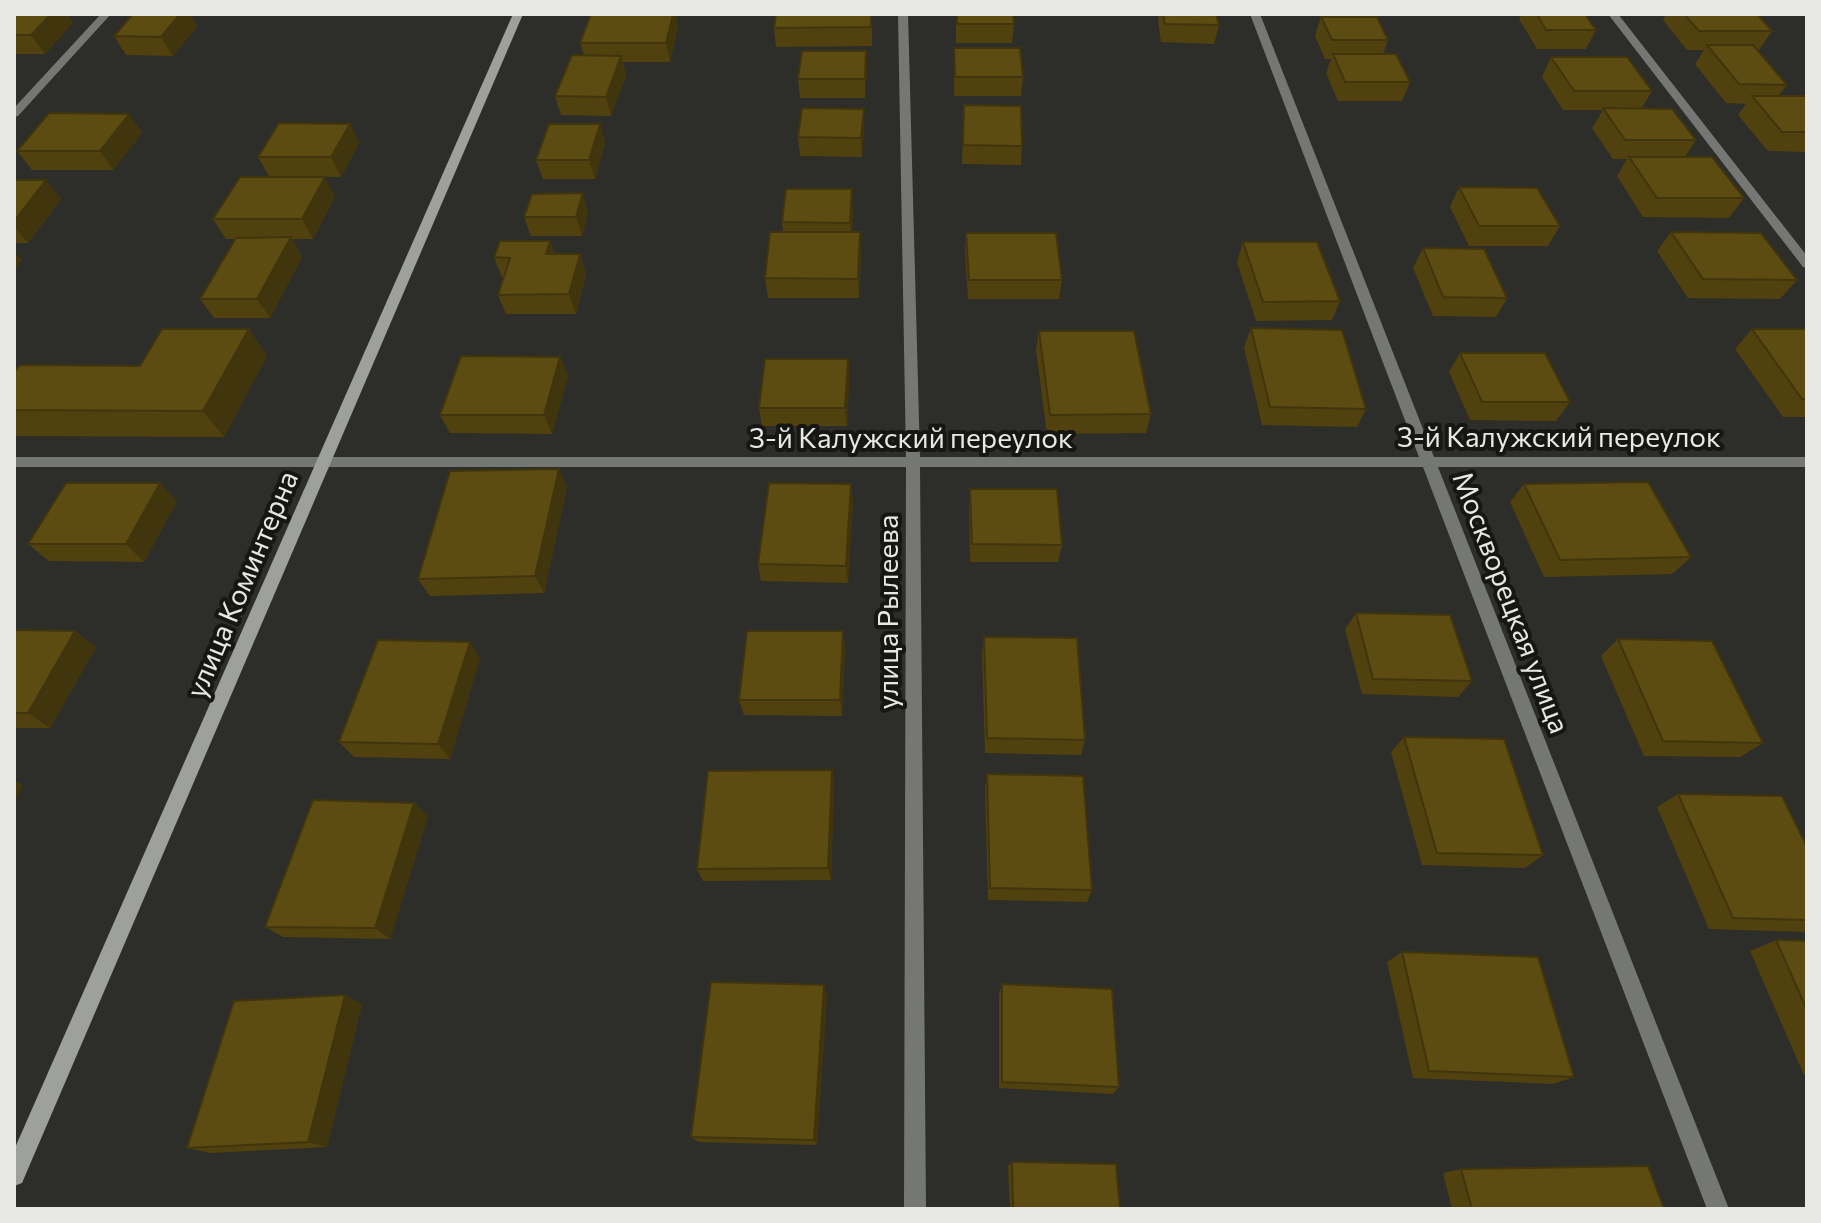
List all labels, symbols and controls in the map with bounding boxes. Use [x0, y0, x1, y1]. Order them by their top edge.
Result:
street label: 3-й Калужский переулок [1397, 419, 1721, 453]
street label: 3-й Калужский переулок [749, 420, 1073, 454]
street label: улица Коминтерна [178, 466, 304, 702]
street label: Москворецкая улица [1446, 466, 1578, 738]
street label: улица Рылеева [870, 515, 904, 709]

